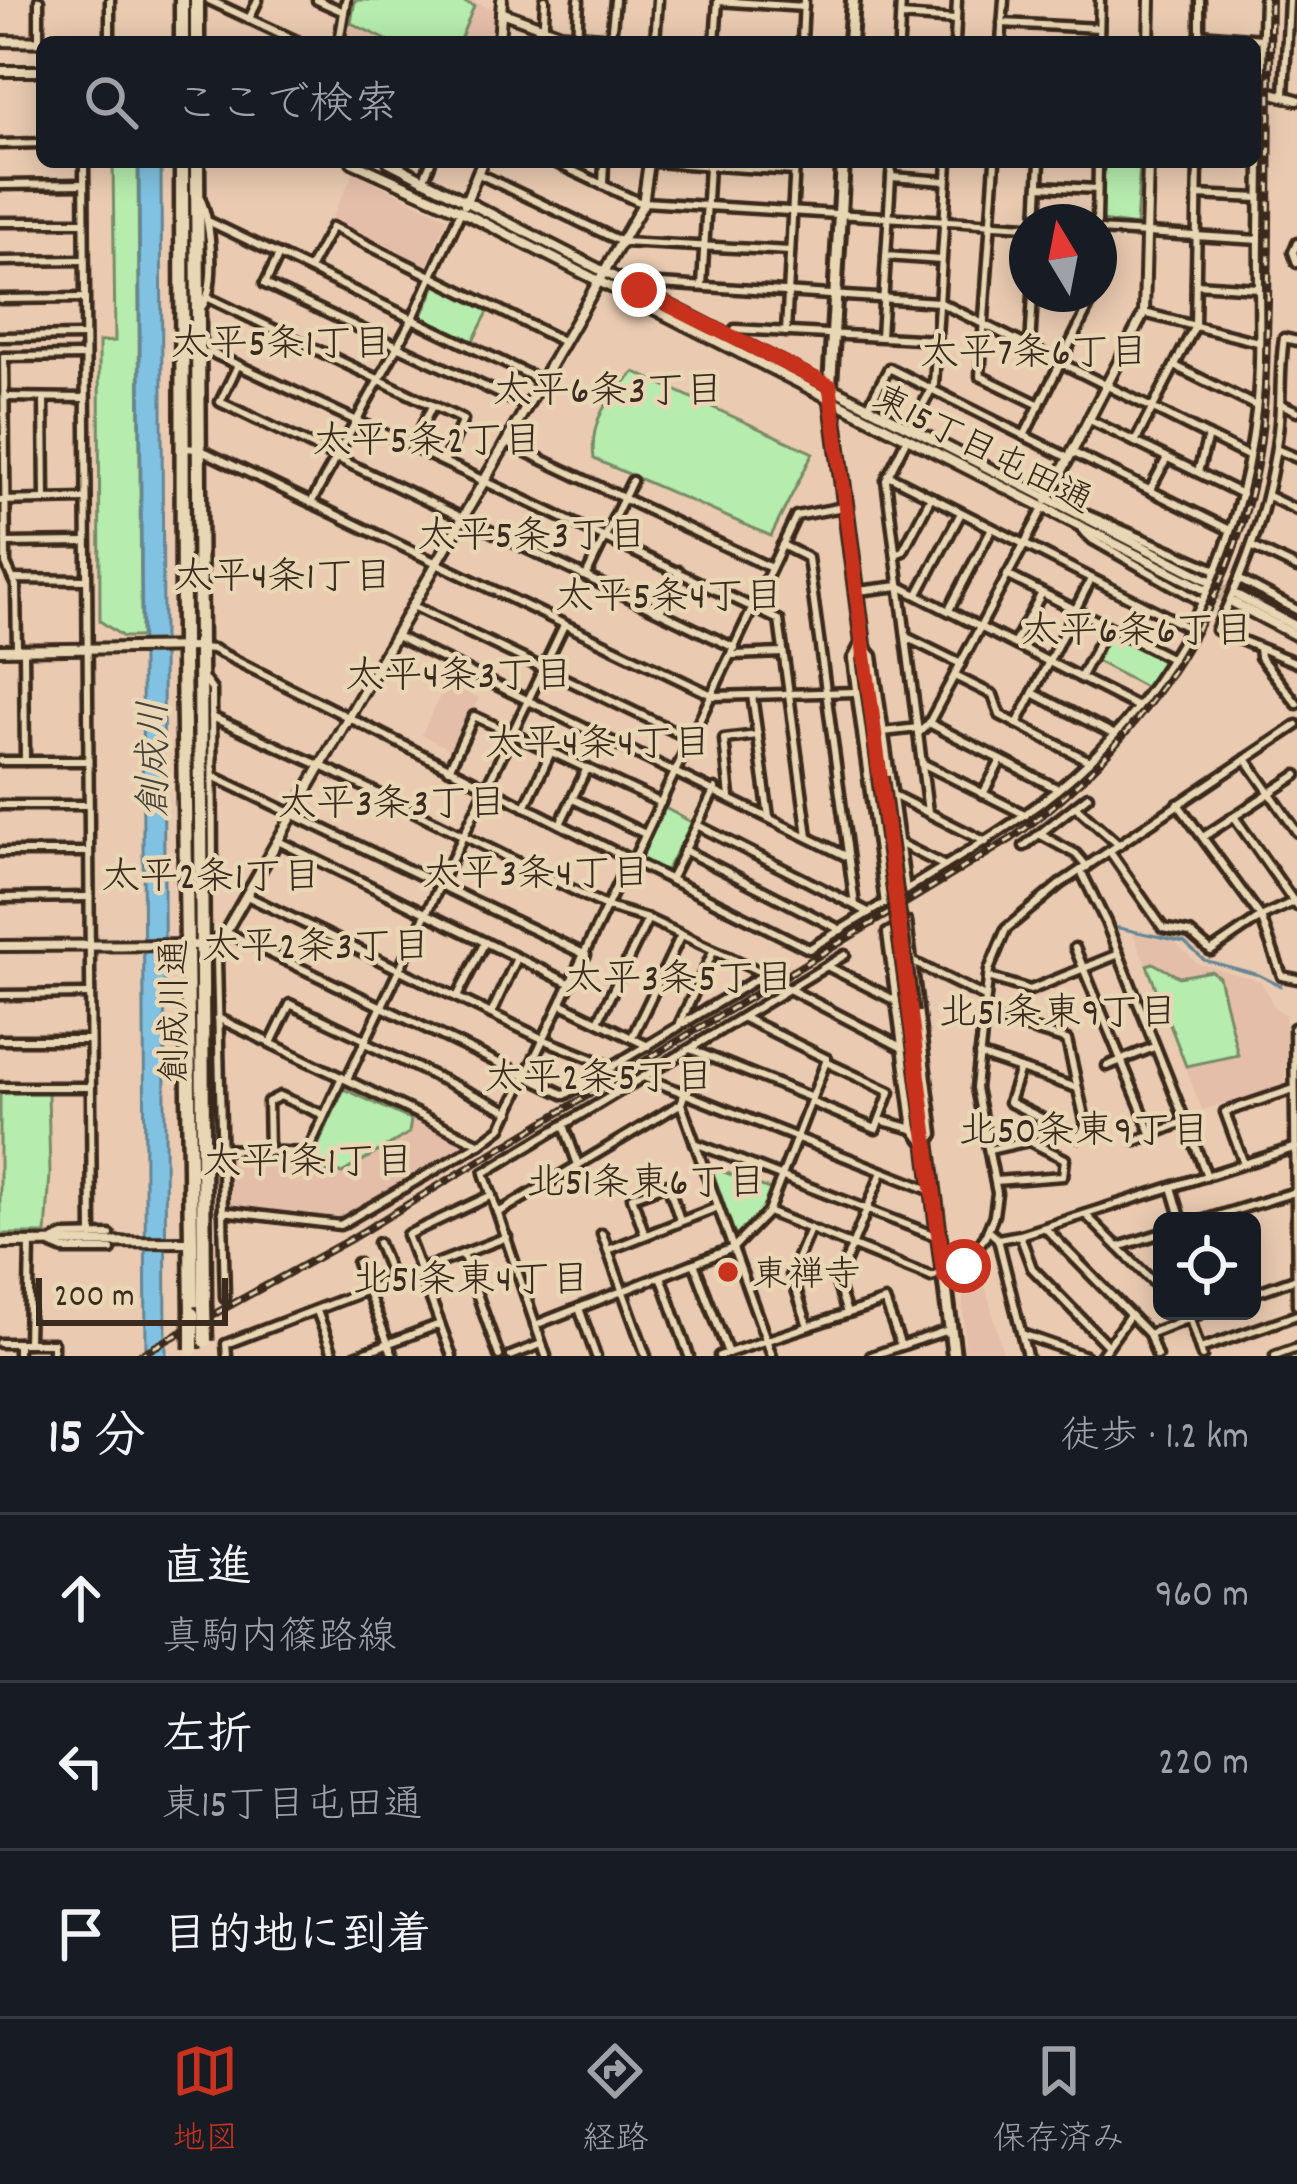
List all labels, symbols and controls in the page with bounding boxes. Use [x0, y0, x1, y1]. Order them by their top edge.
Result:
search box [36, 36, 1261, 168]
icon: search [78, 69, 144, 135]
text: ここで検索 [174, 76, 399, 140]
north arrow [1009, 204, 1117, 312]
route end [612, 263, 666, 317]
district label: 太平5条1丁目 [170, 320, 392, 375]
district label: 太平7条6丁目 [919, 329, 1149, 384]
district label: 太平6条3丁目 [492, 367, 724, 422]
street label: 東15丁目屯田通 [862, 375, 1100, 530]
district label: 太平5条2丁目 [312, 417, 542, 472]
district label: 太平5条3丁目 [417, 512, 647, 567]
district label: 太平4条1丁目 [173, 553, 393, 608]
district label: 太平5条4丁目 [554, 573, 784, 628]
district label: 太平6条6丁目 [1020, 607, 1254, 662]
district label: 太平4条3丁目 [345, 652, 573, 707]
water label: 創成川 [130, 700, 185, 818]
district label: 太平4条4丁目 [484, 720, 712, 775]
district label: 太平3条3丁目 [277, 780, 507, 835]
district label: 太平3条4丁目 [422, 850, 650, 905]
district label: 太平2条1丁目 [101, 853, 321, 908]
district label: 太平2条3丁目 [201, 923, 431, 978]
street label: 創成川通 [152, 939, 204, 1083]
district label: 太平3条5丁目 [564, 955, 794, 1010]
district label: 北51条東9丁目 [938, 989, 1178, 1044]
district label: 太平2条5丁目 [484, 1054, 714, 1109]
district label: 北50条東9丁目 [958, 1107, 1210, 1162]
district label: 太平1条1丁目 [202, 1138, 414, 1193]
district label: 北51条東6丁目 [526, 1159, 766, 1214]
map controls [1153, 1212, 1261, 1320]
button: locate [1153, 1212, 1261, 1320]
route start [937, 1239, 991, 1293]
place label: 東禅寺 [752, 1252, 860, 1304]
district label: 北51条東4丁目 [352, 1256, 590, 1311]
marker: 東禅寺 [715, 1259, 741, 1285]
scale bar [36, 1272, 228, 1325]
text: 200 m [54, 1275, 135, 1322]
text: 15 分 [48, 1405, 145, 1477]
text: 徒歩 · 1.2 km [1060, 1412, 1249, 1467]
text: 直進 [162, 1539, 252, 1603]
icon: ahead [48, 1565, 114, 1631]
text: 960 m [1155, 1570, 1249, 1625]
text: 真駒内篠路線 [162, 1613, 396, 1668]
text: 左折 [162, 1707, 252, 1771]
icon: left [48, 1733, 114, 1799]
text: 220 m [1158, 1738, 1249, 1793]
text: 東15丁目屯田通 [162, 1781, 423, 1836]
icon: arrive [48, 1901, 114, 1967]
text: 目的地に到着 [162, 1907, 432, 1971]
tab: 地図 [172, 2038, 238, 2165]
tab: 経路 [582, 2038, 648, 2165]
tab: 保存済み [993, 2038, 1125, 2165]

